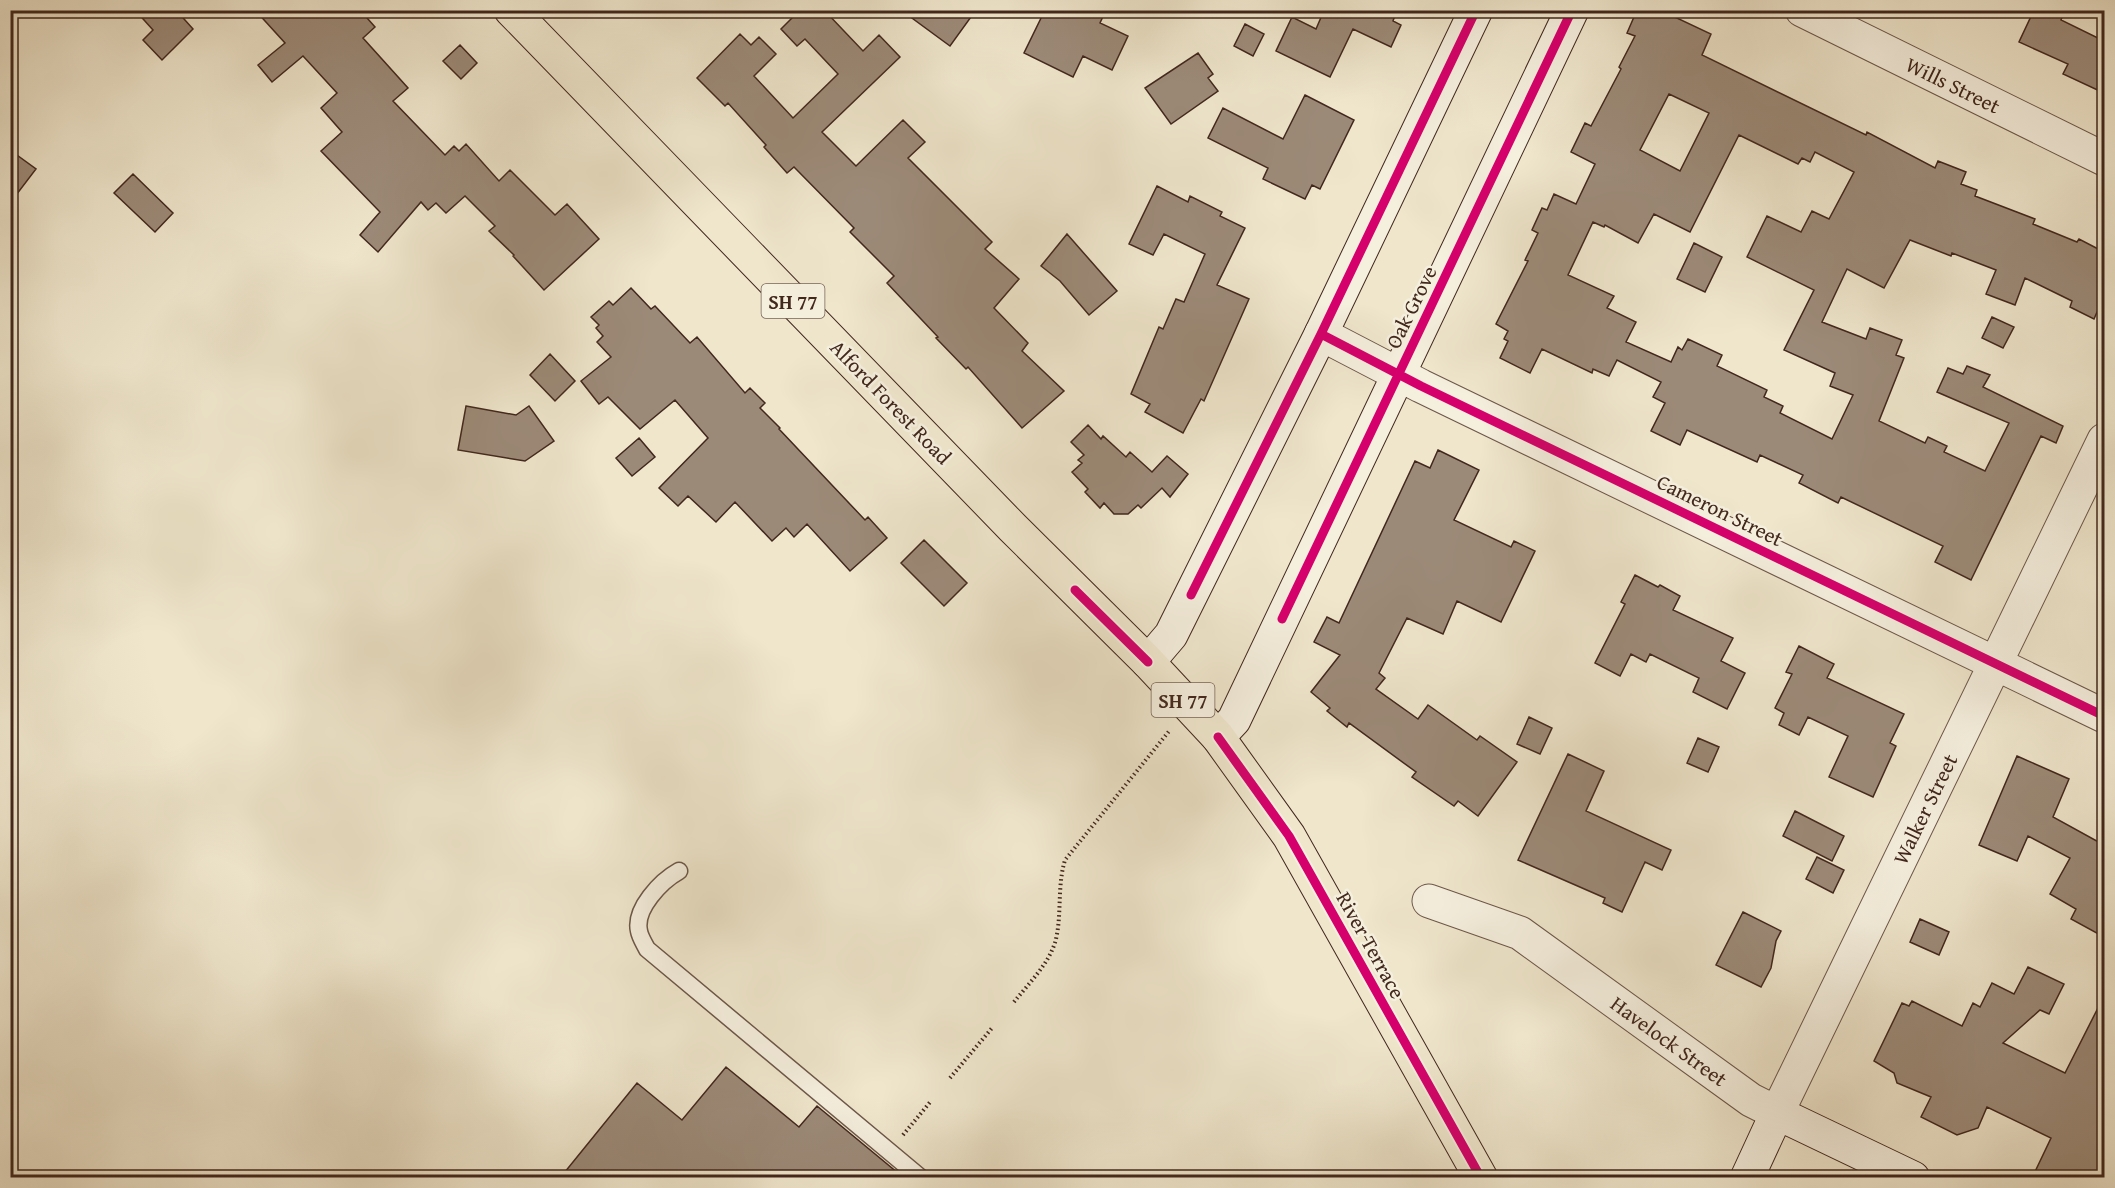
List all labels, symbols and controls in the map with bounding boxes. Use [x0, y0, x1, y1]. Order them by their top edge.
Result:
street label: Wills Street [1901, 49, 2006, 121]
street label: Oak Grove [1378, 260, 1444, 354]
road number: SH 77 [762, 284, 824, 318]
street label: Alford Forest Road [823, 333, 959, 472]
street label: Cameron Street [1652, 466, 1789, 554]
road number: SH 77 [1152, 683, 1214, 717]
street label: Walker Street [1885, 748, 1965, 869]
street label: River Terrace [1329, 886, 1413, 1004]
street label: Havelock Street [1604, 988, 1734, 1094]

